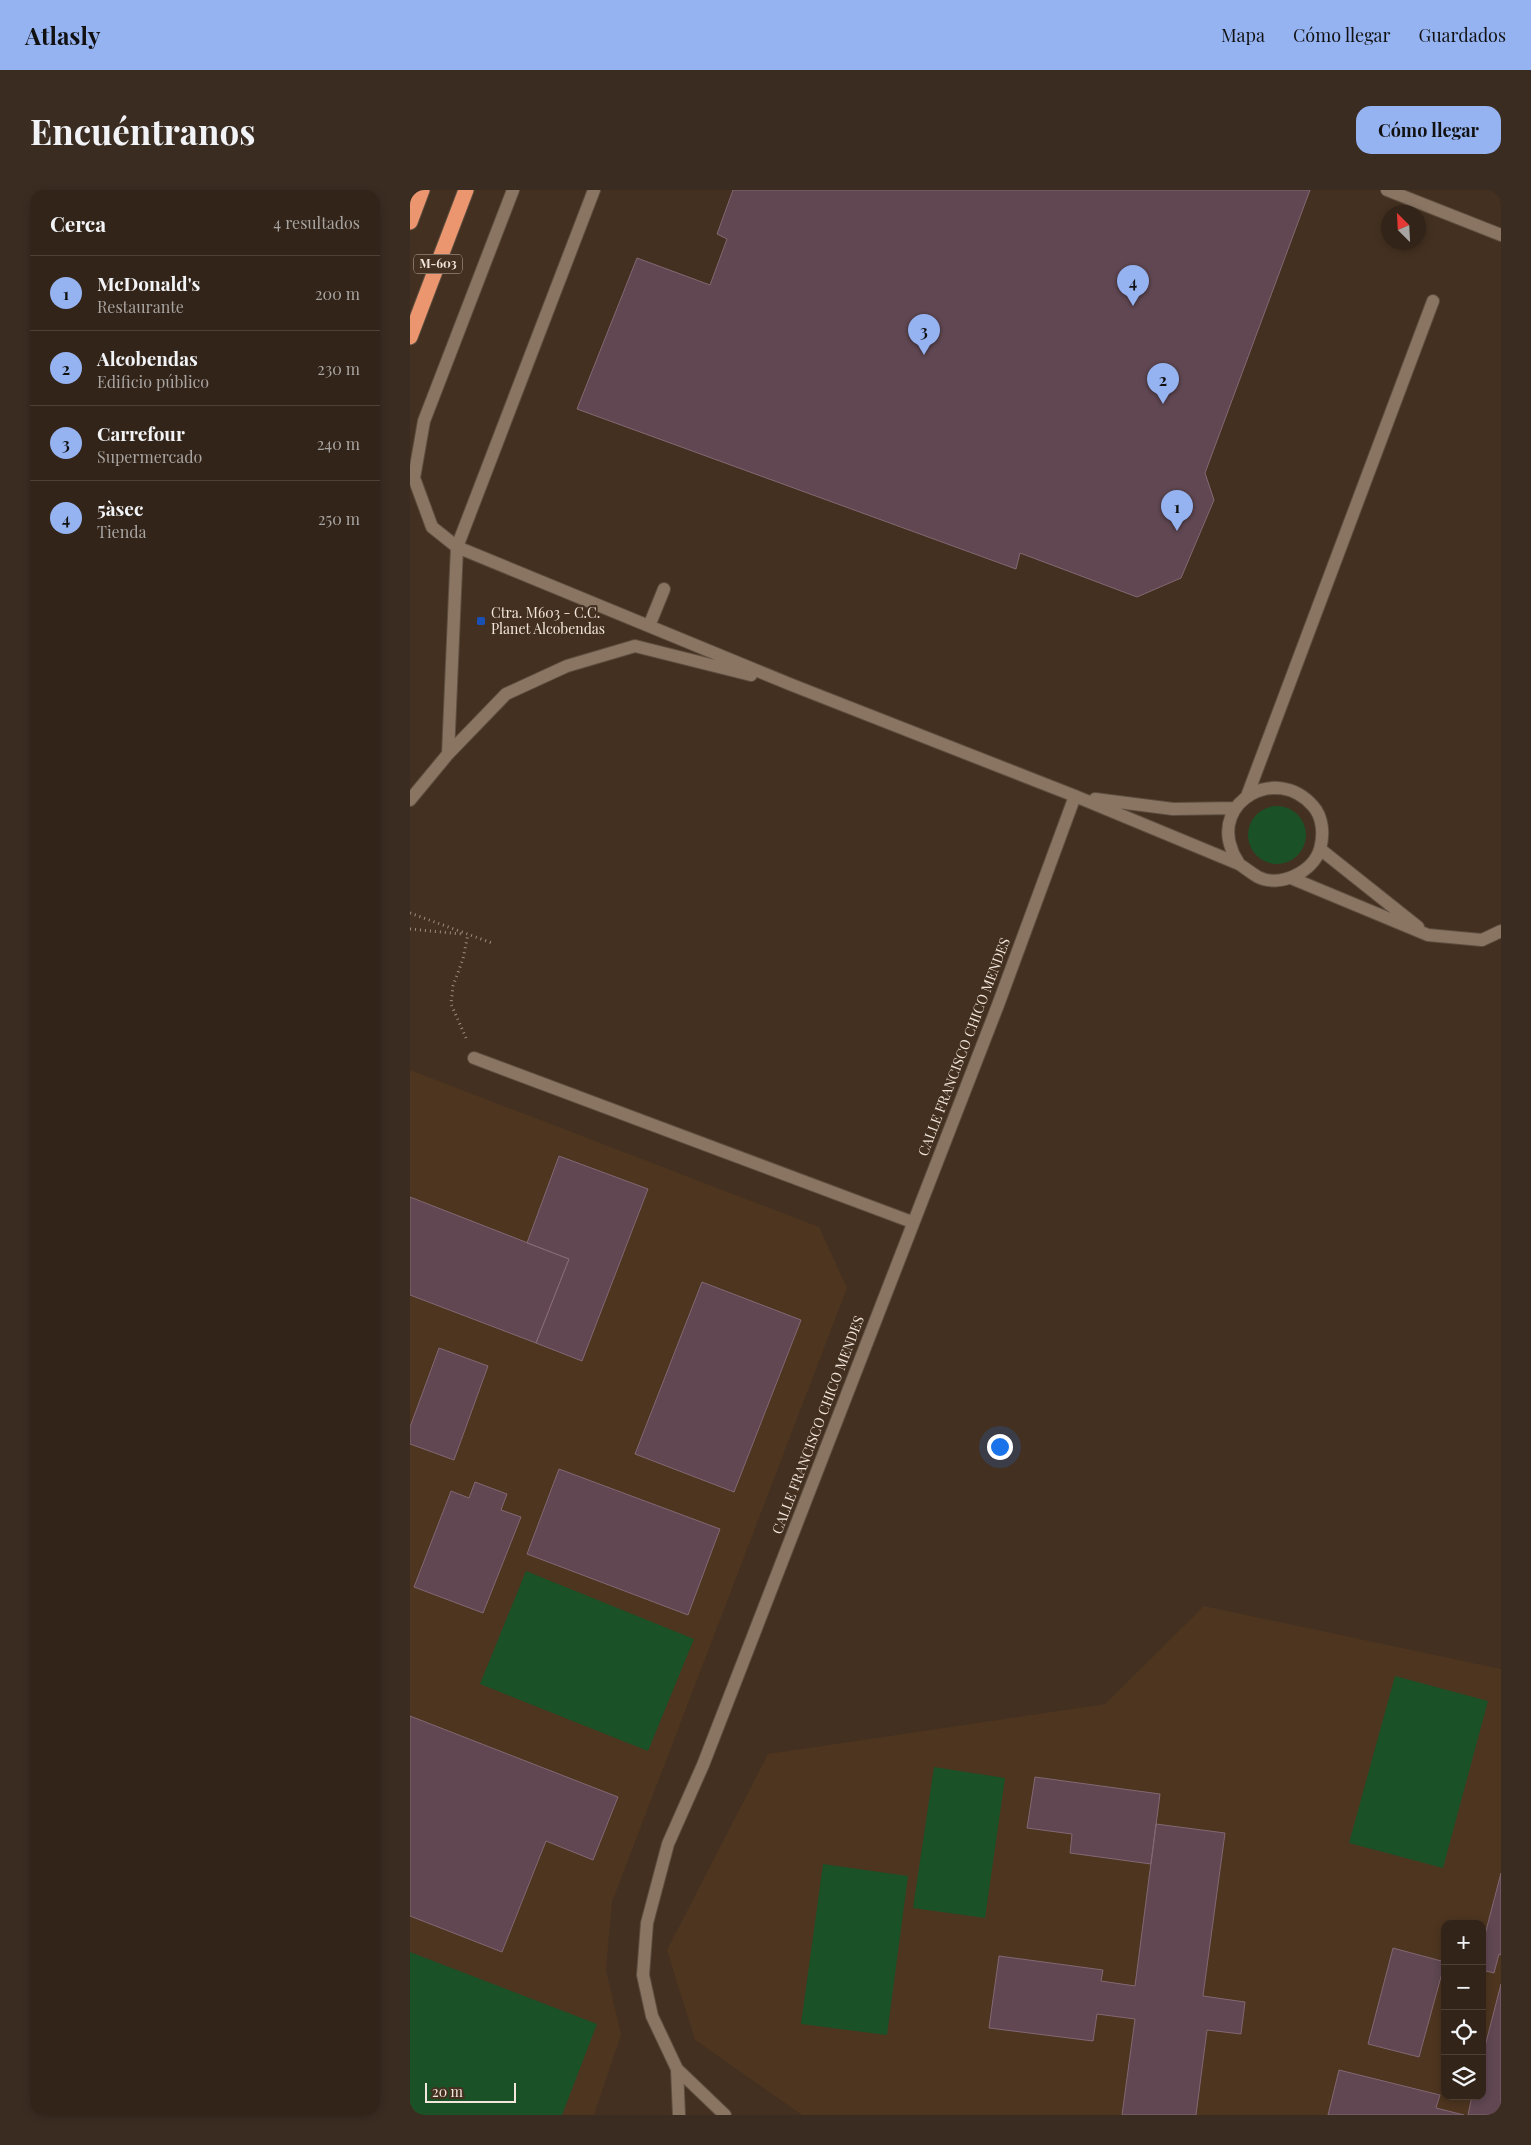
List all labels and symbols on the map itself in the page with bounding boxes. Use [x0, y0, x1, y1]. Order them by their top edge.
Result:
north arrow [1381, 205, 1426, 250]
road number: M-603 [414, 254, 462, 274]
pin: 4 [1117, 265, 1149, 306]
pin: 3 [908, 314, 940, 355]
pin: 2 [1147, 363, 1179, 404]
pin: 1 [1161, 490, 1193, 531]
place label: Ctra. M603 - C.C. Planet Alcobendas [491, 603, 605, 638]
marker: Ctra. M603 - C.C. Planet Alcobendas [475, 615, 487, 627]
street label: CALLE FRANCISCO CHICO MENDES [913, 935, 1014, 1159]
street label: CALLE FRANCISCO CHICO MENDES [767, 1313, 868, 1537]
your location [987, 1434, 1013, 1460]
scale bar [425, 2080, 516, 2103]

